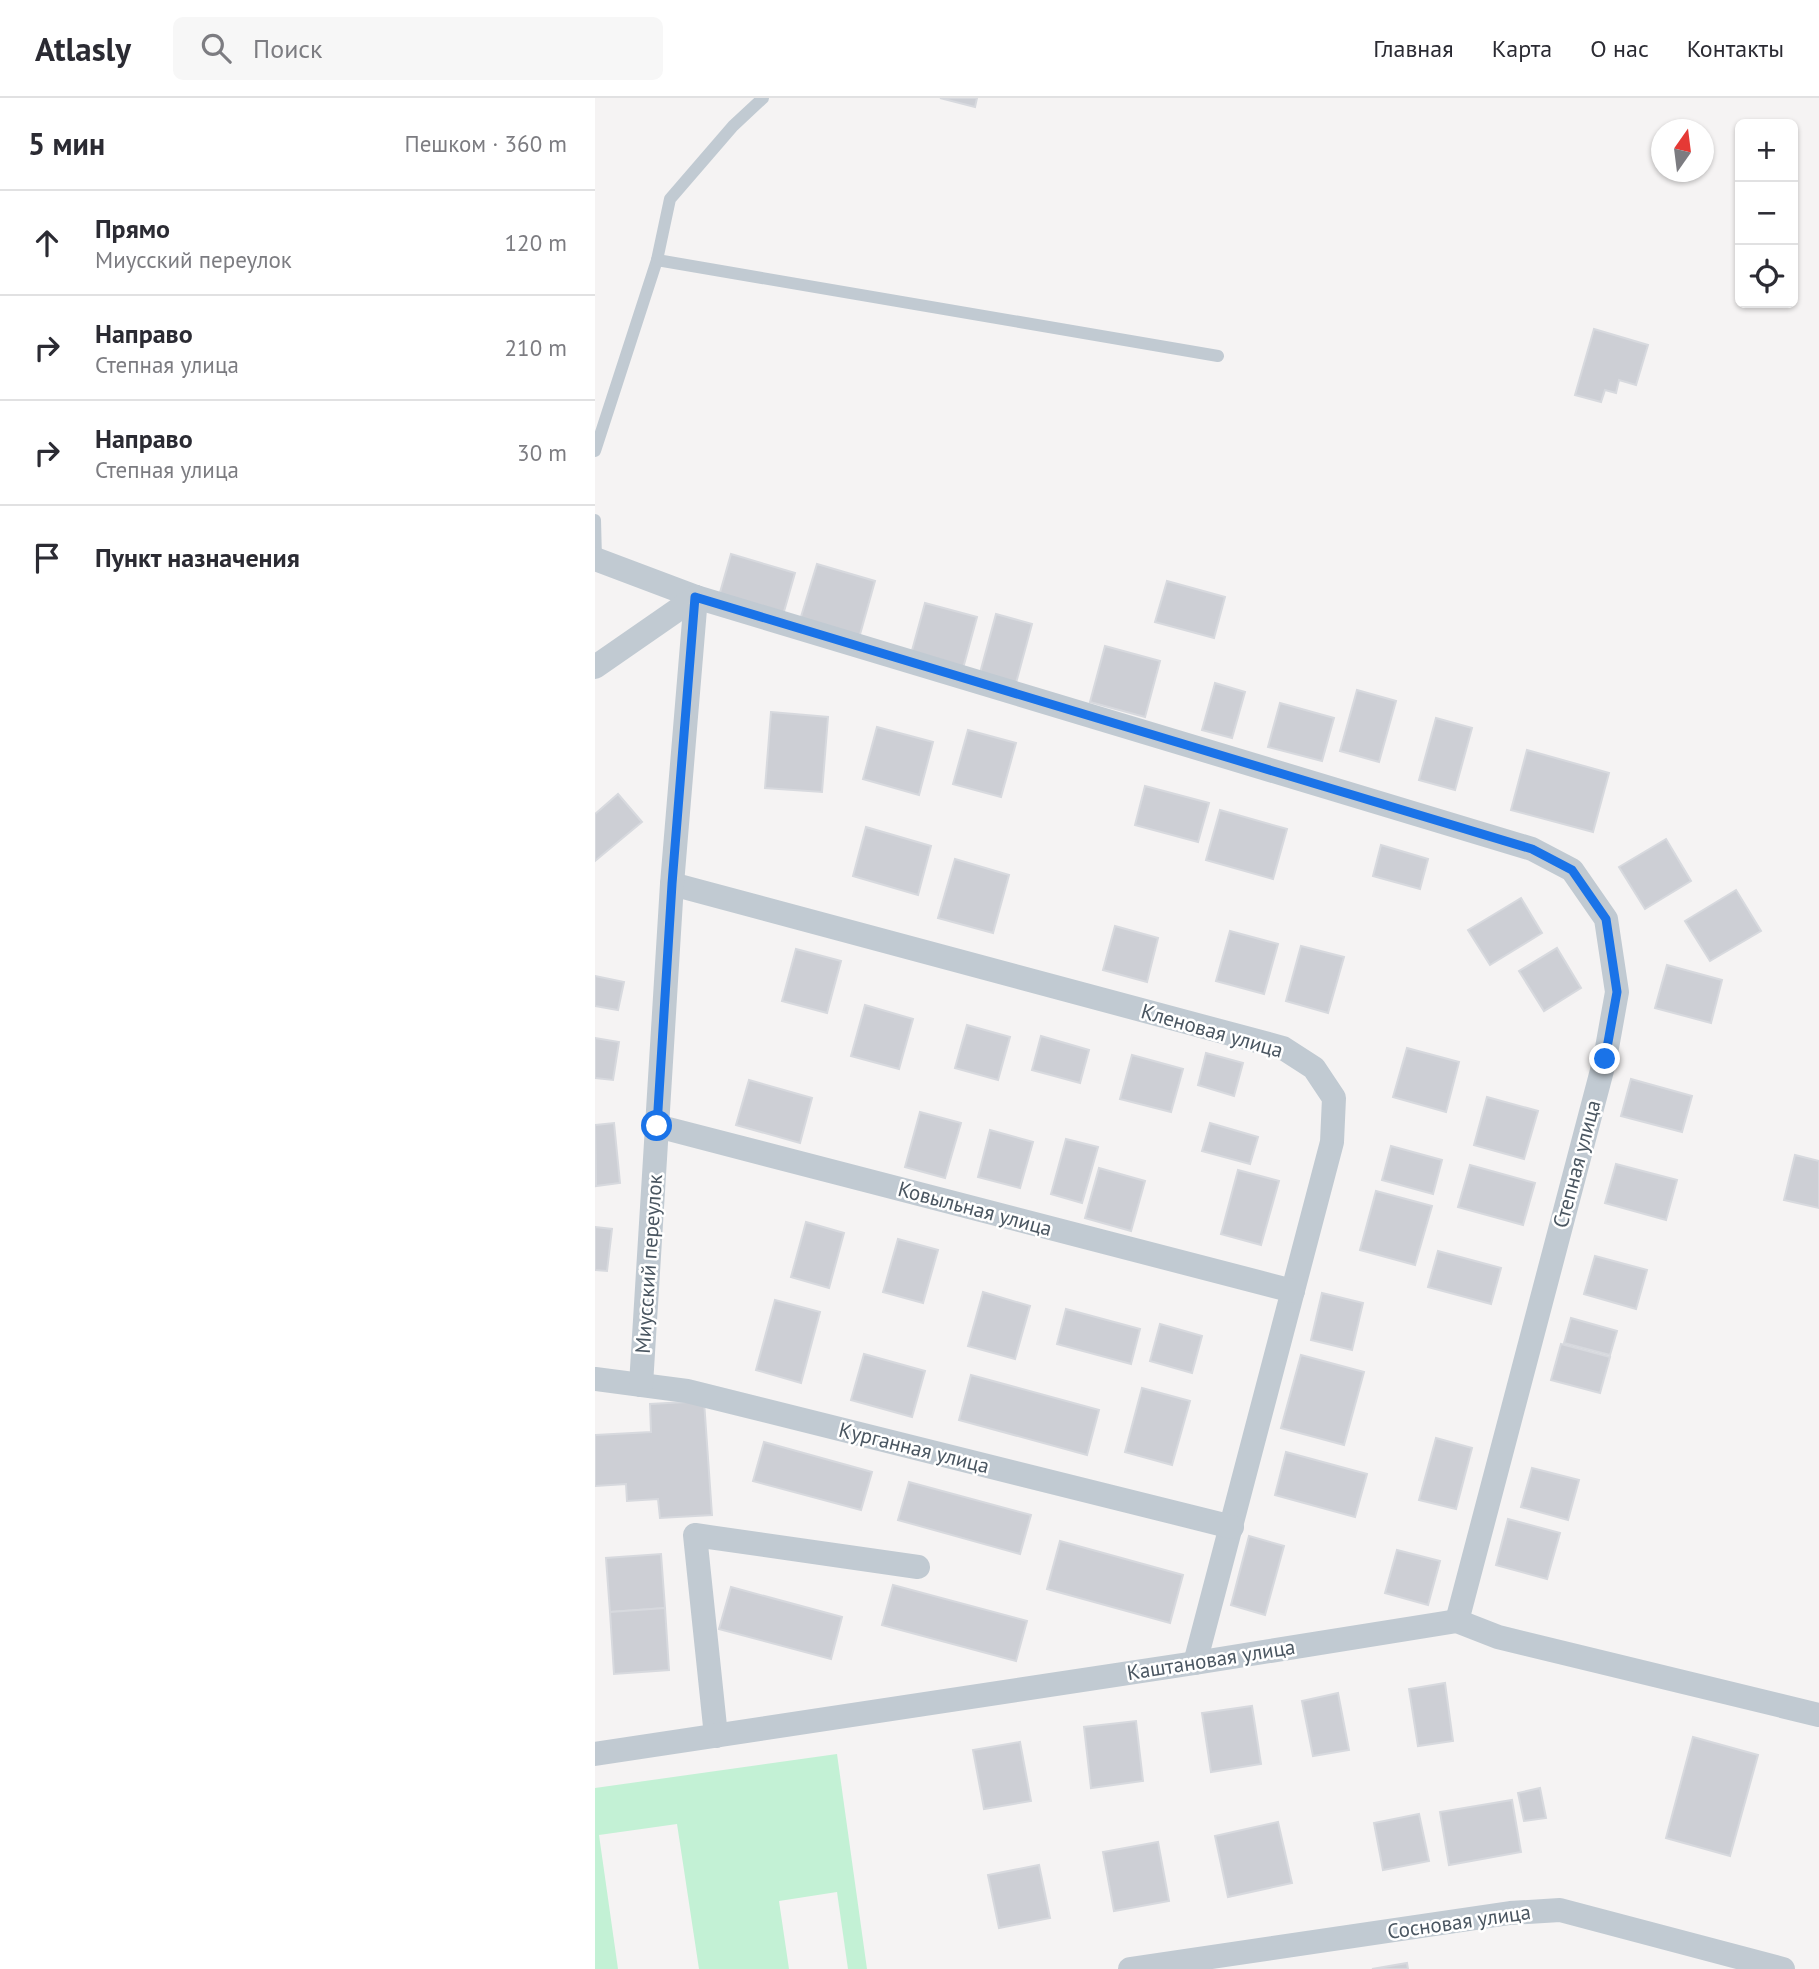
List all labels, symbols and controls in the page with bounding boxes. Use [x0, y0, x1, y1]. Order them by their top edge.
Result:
search box [173, 17, 663, 80]
text: Atlasly [35, 27, 131, 70]
icon: search [197, 29, 235, 67]
text: Поиск [253, 32, 323, 65]
text: Главная [1373, 33, 1454, 64]
text: Карта [1492, 33, 1552, 64]
text: О нас [1590, 33, 1649, 64]
text: Контакты [1687, 33, 1784, 64]
north arrow [1651, 119, 1714, 182]
map controls [1735, 119, 1798, 308]
button: + [1735, 119, 1798, 182]
text: 5 мин [28, 124, 105, 163]
text: Пешком · 360 m [404, 129, 567, 158]
button: − [1735, 182, 1798, 245]
text: Прямо [95, 212, 170, 245]
icon: ahead [28, 224, 66, 262]
text: 120 m [505, 228, 567, 257]
text: Миусский переулок [95, 245, 292, 274]
button: locate [1735, 245, 1798, 308]
text: Направо [95, 317, 193, 350]
icon: right [28, 329, 66, 367]
text: 210 m [505, 333, 567, 362]
text: Степная улица [95, 350, 239, 379]
text: Направо [95, 422, 193, 455]
icon: right [28, 434, 66, 472]
text: 30 m [517, 438, 567, 467]
text: Степная улица [95, 455, 239, 484]
icon: arrive [28, 539, 66, 577]
text: Пункт назначения [95, 541, 300, 574]
street label: Кленовая улица [1138, 997, 1286, 1064]
route end [1589, 1043, 1620, 1074]
street label: Степная улица [1546, 1097, 1607, 1231]
route start [641, 1110, 672, 1141]
street label: Миусский переулок [629, 1173, 668, 1355]
street label: Ковыльная улица [895, 1175, 1055, 1242]
street label: Курганная улица [836, 1416, 992, 1479]
street label: Каштановая улица [1125, 1633, 1297, 1686]
street label: Сосновая улица [1385, 1898, 1532, 1945]

